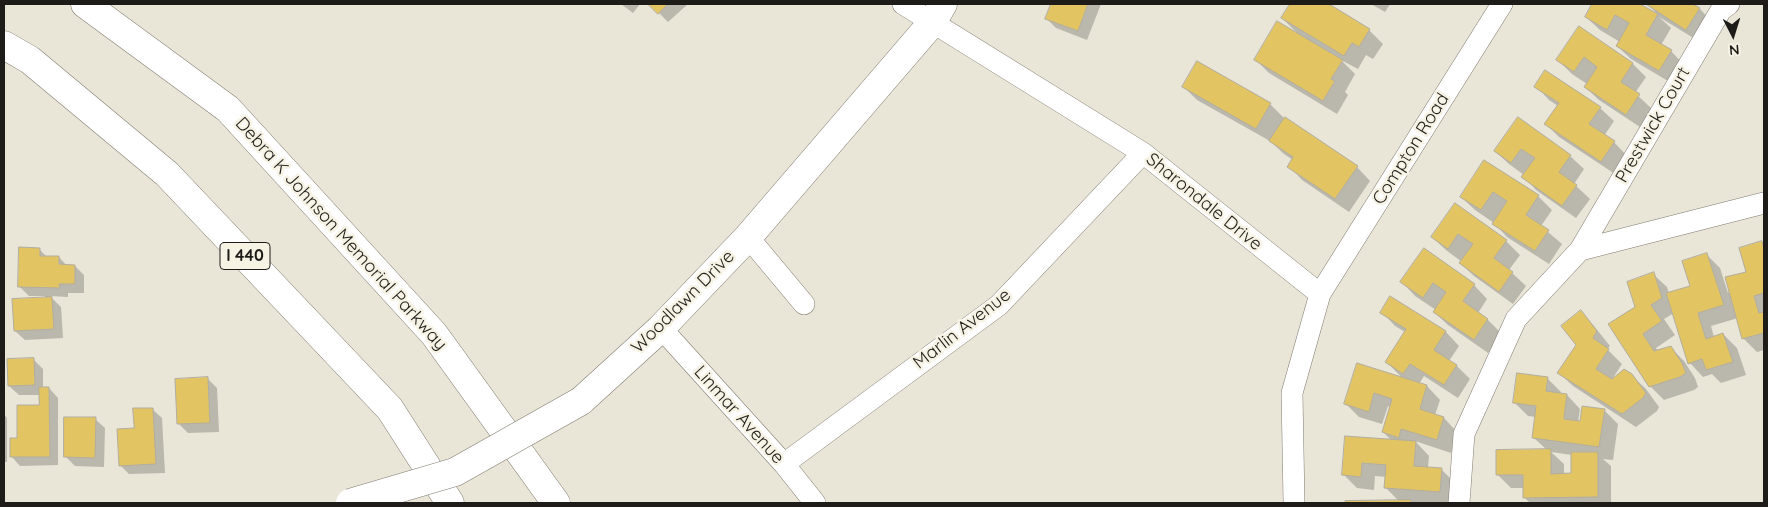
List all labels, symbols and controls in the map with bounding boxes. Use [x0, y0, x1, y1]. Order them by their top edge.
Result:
north arrow [1708, 10, 1758, 60]
text: N [1728, 41, 1740, 59]
street label: Prestwick Court [1611, 63, 1695, 187]
street label: Compton Road [1368, 90, 1454, 208]
street label: Debra K Johnson Memorial Parkway [231, 113, 451, 355]
street label: Sharondale Drive [1142, 149, 1266, 255]
road number: I 440 [220, 242, 270, 270]
street label: Woodlawn Drive [627, 246, 739, 358]
street label: Marlin Avenue [909, 284, 1015, 374]
street label: Linmar Avenue [689, 361, 789, 469]

